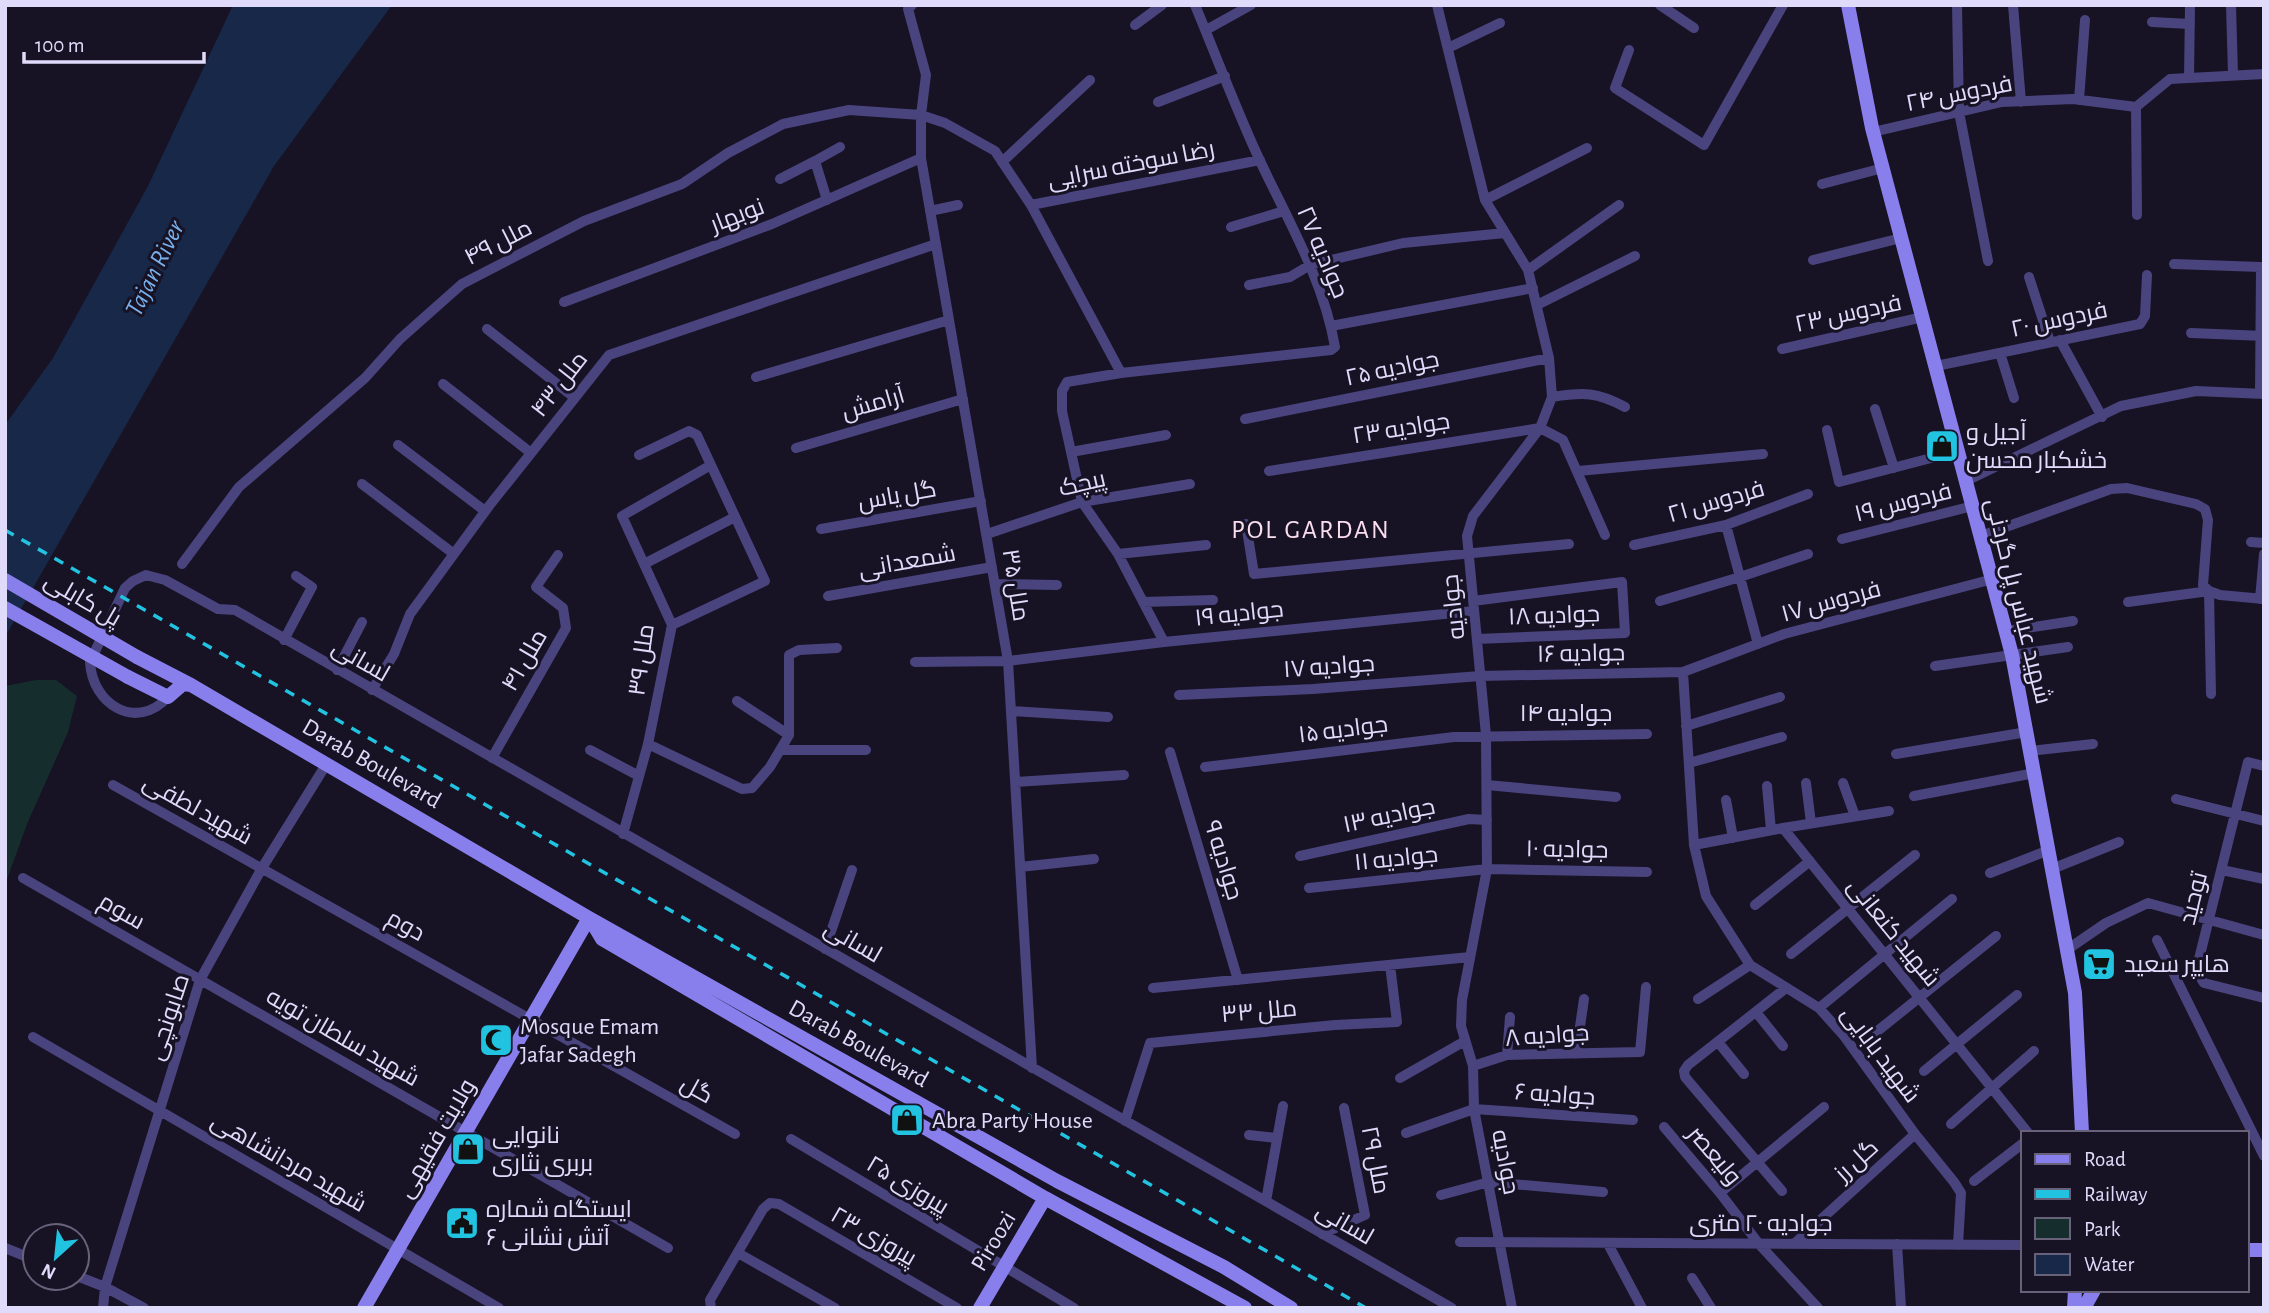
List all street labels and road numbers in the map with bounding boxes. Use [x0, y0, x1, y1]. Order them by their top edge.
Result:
street label: فردوس ۲۴ [1904, 72, 2015, 117]
street label: رضا سوخته سرایی [1046, 137, 1217, 194]
street label: نوبهار [705, 195, 768, 239]
street label: جوادیه ۲۷ [1292, 203, 1352, 302]
street label: ملل ۴۹ [461, 216, 536, 271]
street label: فردوس ۲۳ [1793, 291, 1904, 338]
street label: فردوس ۲۰ [2009, 298, 2110, 343]
street label: ملل ۴۳ [527, 347, 593, 422]
street label: جوادیه ۲۵ [1343, 347, 1441, 391]
street label: آرامش [838, 381, 908, 425]
street label: جوادیه ۲۳ [1351, 409, 1452, 449]
street label: پیچک [1056, 467, 1109, 504]
street label: گل یاس [856, 477, 939, 516]
street label: فردوس ۲۱ [1665, 477, 1768, 528]
street label: فردوس ۱۹ [1852, 479, 1955, 528]
street label: شهید عباس پل گردنی [1978, 496, 2056, 707]
street label: شمعدانی [857, 541, 958, 583]
street label: ملل ۳۵ [996, 547, 1033, 623]
street label: پل کابلی [39, 568, 125, 634]
street label: جوادیه [1439, 573, 1469, 641]
street label: فردوس ۱۷ [1779, 577, 1884, 628]
street label: جوادیه ۱۹ [1193, 597, 1285, 631]
street label: جوادیه ۱۸ [1508, 602, 1600, 630]
street label: ملل ۳۹ [625, 623, 660, 698]
street label: ملل ۴۱ [498, 626, 553, 696]
street label: لسانی [327, 635, 393, 688]
street label: جوادیه ۱۶ [1537, 641, 1625, 667]
street label: جوادیه ۱۷ [1282, 652, 1376, 682]
street label: جوادیه ۱۴ [1520, 702, 1612, 726]
street label: جوادیه ۱۵ [1297, 713, 1389, 747]
street label: Darab Boulevard [298, 715, 445, 813]
street label: شهید لطفی [138, 769, 257, 850]
street label: جوادیه ۱۳ [1341, 795, 1437, 837]
street label: جوادیه ۹ [1200, 818, 1246, 903]
street label: جوادیه ۱۰ [1525, 837, 1609, 863]
street label: جوادیه ۱۱ [1353, 843, 1439, 875]
street label: توحید [2176, 869, 2212, 927]
street label: شهید کنعانی [1842, 873, 1945, 992]
street label: سوم [93, 889, 149, 937]
street label: دوم [381, 906, 429, 949]
street label: لسانی [819, 916, 885, 969]
street label: صابونچی [144, 971, 197, 1064]
street label: شهید سلطان تویه [261, 984, 424, 1092]
street label: Darab Boulevard [785, 996, 932, 1092]
street label: ملل ۳۳ [1220, 997, 1298, 1028]
street label: شهید بابایی [1835, 1001, 1925, 1108]
street label: جوادیه ۸ [1504, 1021, 1590, 1051]
street label: گل [676, 1071, 717, 1109]
street label: ولایت فقیهی [393, 1075, 481, 1202]
street label: جوادیه ۶ [1514, 1080, 1596, 1110]
street label: شهید مردانشاهی [206, 1108, 371, 1218]
street label: ولیعصر [1682, 1120, 1746, 1190]
street label: ملل ۲۹ [1356, 1124, 1393, 1196]
street label: جوادیه [1487, 1128, 1523, 1197]
street label: گل رز [1829, 1135, 1884, 1188]
street label: پیروزی ۲۵ [861, 1152, 953, 1223]
street label: لسانی [1311, 1198, 1377, 1251]
street label: پیروزی ۲۳ [825, 1203, 921, 1274]
street label: Piroozi [967, 1207, 1021, 1276]
street label: جوادیه ۲۰ متری [1689, 1212, 1833, 1237]

